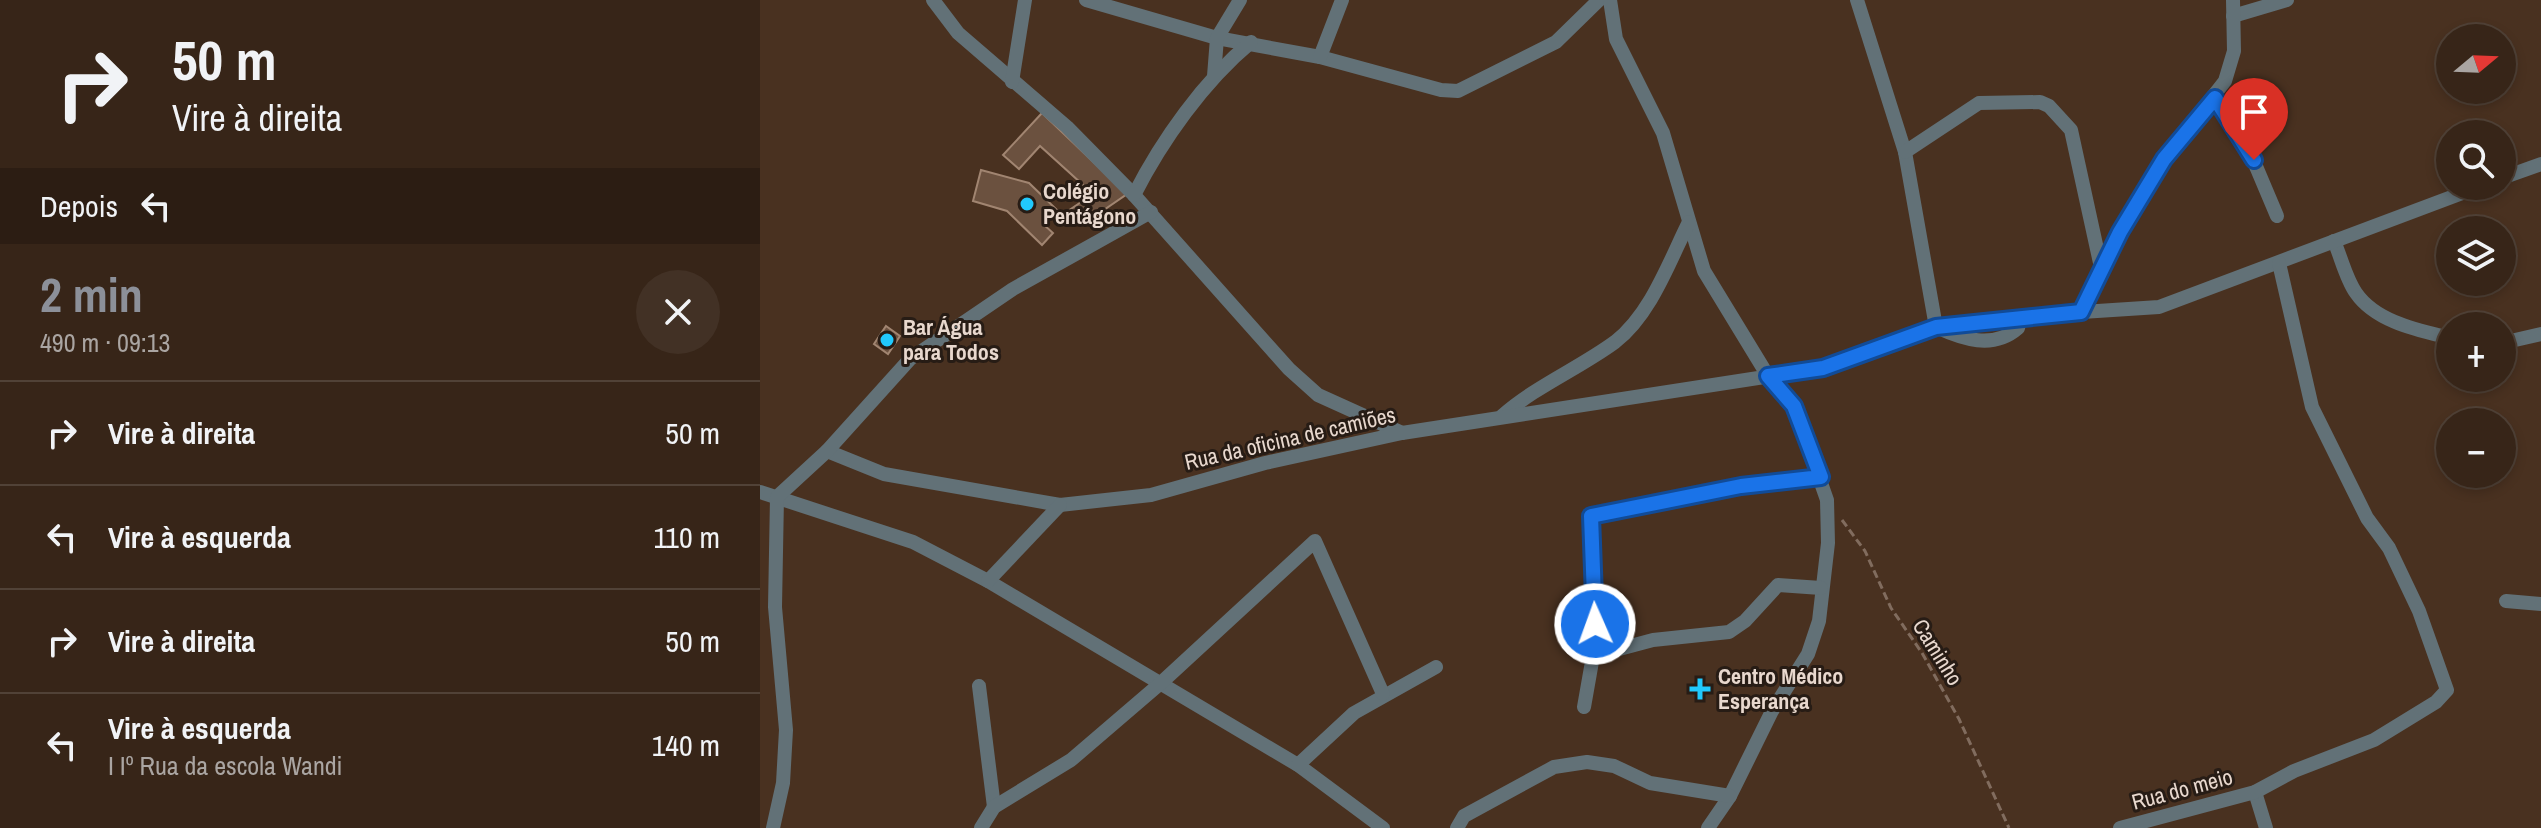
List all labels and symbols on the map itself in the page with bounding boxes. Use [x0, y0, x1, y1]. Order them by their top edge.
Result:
north arrow [2436, 24, 2516, 104]
pin [2220, 78, 2288, 160]
place label: Colégio Pentágono [1043, 176, 1136, 231]
marker: Colégio Pentágono [1018, 195, 1036, 213]
place label: Bar Água para Todos [903, 312, 999, 367]
marker: Bar Água para Todos [878, 331, 896, 349]
street label: Rua da oficina de camiões [1182, 399, 1398, 477]
position arrow [1553, 582, 1637, 666]
street label: Caminho [1906, 613, 1970, 691]
place label: Centro Médico Esperança [1718, 661, 1843, 716]
marker: Centro Médico Esperança [1689, 678, 1711, 700]
street label: Rua do meio [2128, 761, 2236, 817]

